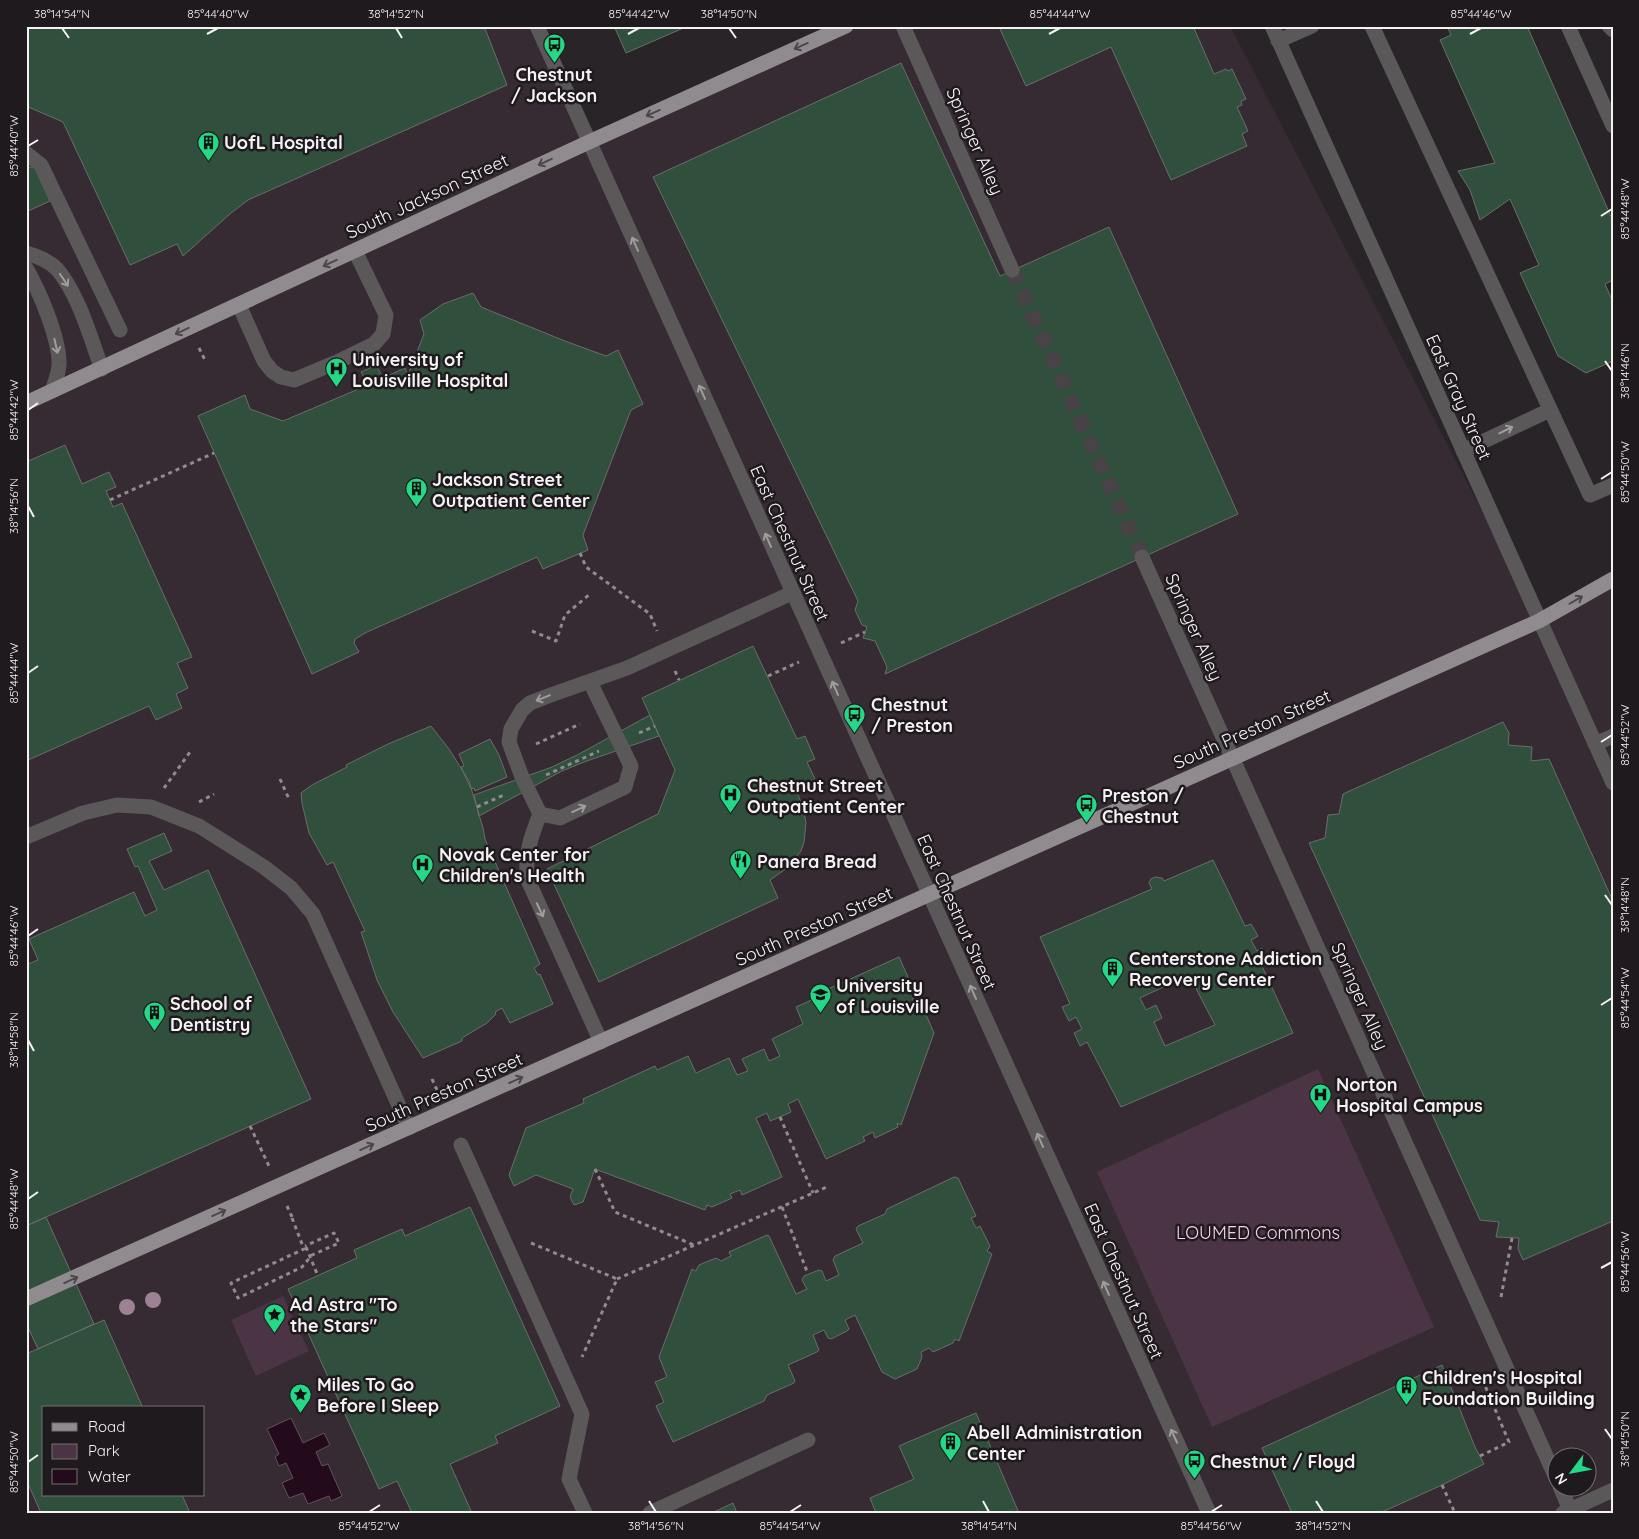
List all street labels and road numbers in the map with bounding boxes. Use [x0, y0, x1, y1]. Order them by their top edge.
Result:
street label: Springer Alley [941, 84, 1009, 198]
street label: South Jackson Street [342, 148, 512, 244]
street label: East Gray Street [1421, 331, 1497, 463]
street label: East Chestnut Street [745, 462, 835, 624]
street label: Springer Alley [1160, 570, 1228, 684]
street label: South Preston Street [1170, 684, 1334, 774]
street label: East Chestnut Street [912, 831, 1002, 993]
street label: South Preston Street [732, 881, 896, 971]
street label: Springer Alley [1326, 939, 1394, 1053]
street label: South Preston Street [362, 1047, 526, 1137]
street label: East Chestnut Street [1079, 1200, 1169, 1362]

